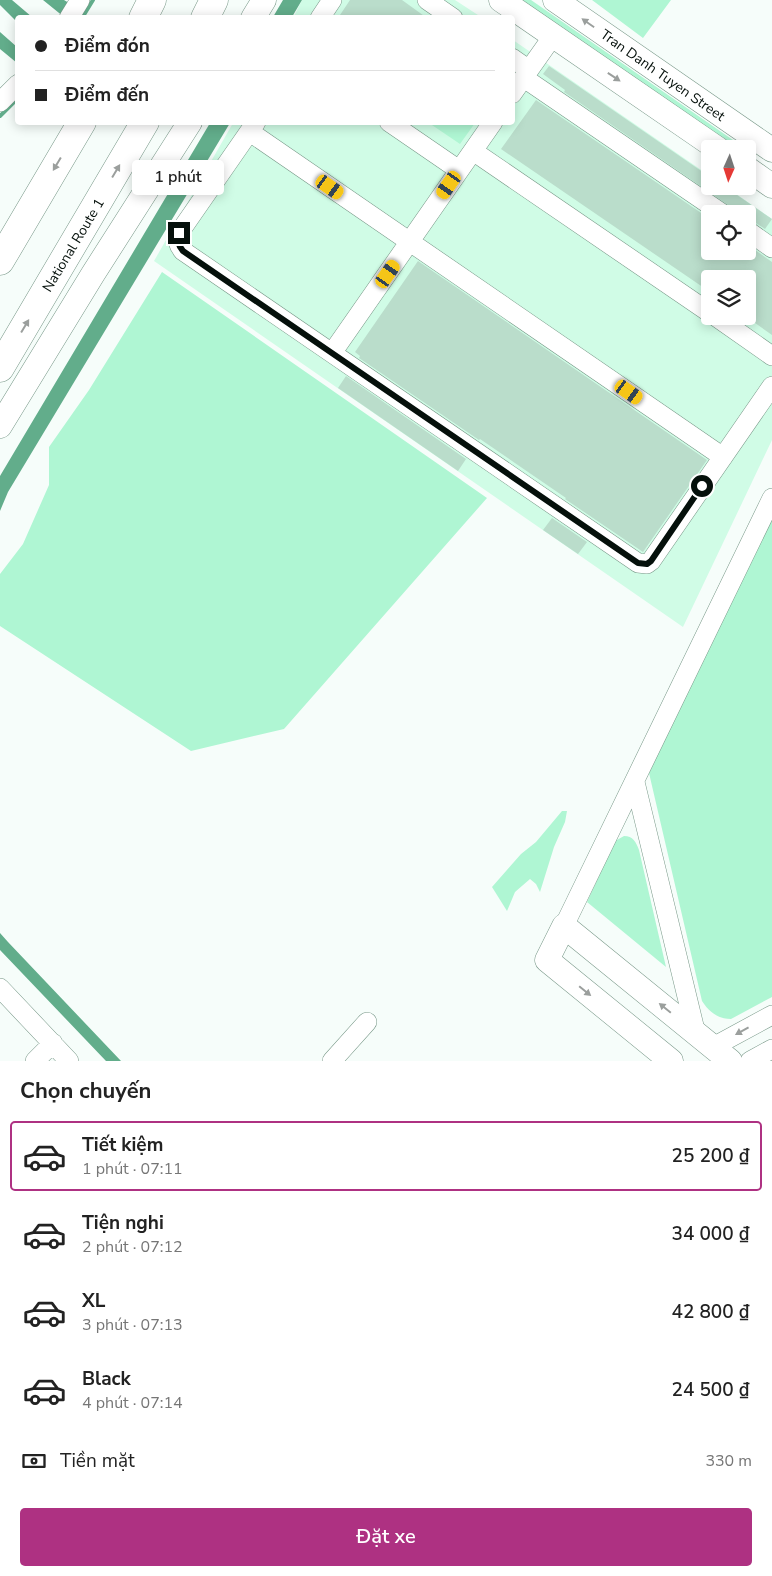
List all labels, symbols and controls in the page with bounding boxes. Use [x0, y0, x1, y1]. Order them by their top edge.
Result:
one-way arrow [581, 18, 595, 28]
street label: Tran Danh Tuyen Street [597, 25, 729, 126]
text: Điểm đón [65, 33, 150, 59]
one-way arrow [607, 72, 620, 82]
text: Điểm đến [65, 82, 149, 108]
north arrow [701, 140, 756, 195]
map controls [701, 140, 756, 325]
one-way arrow [53, 158, 62, 171]
callout: 1 phút [133, 160, 225, 196]
one-way arrow [112, 165, 121, 178]
text: 1 phút [154, 166, 202, 188]
car [434, 168, 463, 202]
car [313, 172, 346, 202]
street label: National Route 1 [38, 195, 109, 296]
button: locate [701, 205, 756, 260]
route end [168, 222, 190, 244]
car [373, 257, 402, 291]
button: layers [701, 270, 756, 325]
one-way arrow [20, 319, 29, 333]
car [612, 377, 645, 407]
route start [691, 475, 713, 497]
one-way arrow [578, 985, 591, 996]
one-way arrow [659, 1002, 672, 1013]
one-way arrow [735, 1027, 750, 1035]
text: Chọn chuyến [20, 1076, 151, 1106]
text: Tiết kiệm [82, 1132, 163, 1158]
icon: car [22, 1134, 67, 1179]
text: 25 200 ₫ [672, 1143, 750, 1169]
text: 1 phút · 07:11 [82, 1158, 183, 1180]
text: Tiện nghi [82, 1210, 164, 1236]
icon: car [22, 1212, 67, 1257]
text: 34 000 ₫ [672, 1221, 750, 1247]
text: 2 phút · 07:12 [82, 1236, 183, 1258]
text: XL [82, 1288, 105, 1314]
icon: car [22, 1290, 67, 1335]
text: 42 800 ₫ [672, 1299, 750, 1325]
text: 3 phút · 07:13 [82, 1314, 183, 1336]
text: Black [82, 1366, 131, 1392]
icon: car [22, 1368, 67, 1413]
text: 24 500 ₫ [672, 1377, 750, 1403]
text: 4 phút · 07:14 [82, 1392, 183, 1414]
icon: cash [20, 1447, 48, 1475]
text: Tiền mặt [60, 1448, 135, 1474]
text: 330 m [705, 1450, 752, 1472]
button: Đặt xe [20, 1508, 752, 1566]

